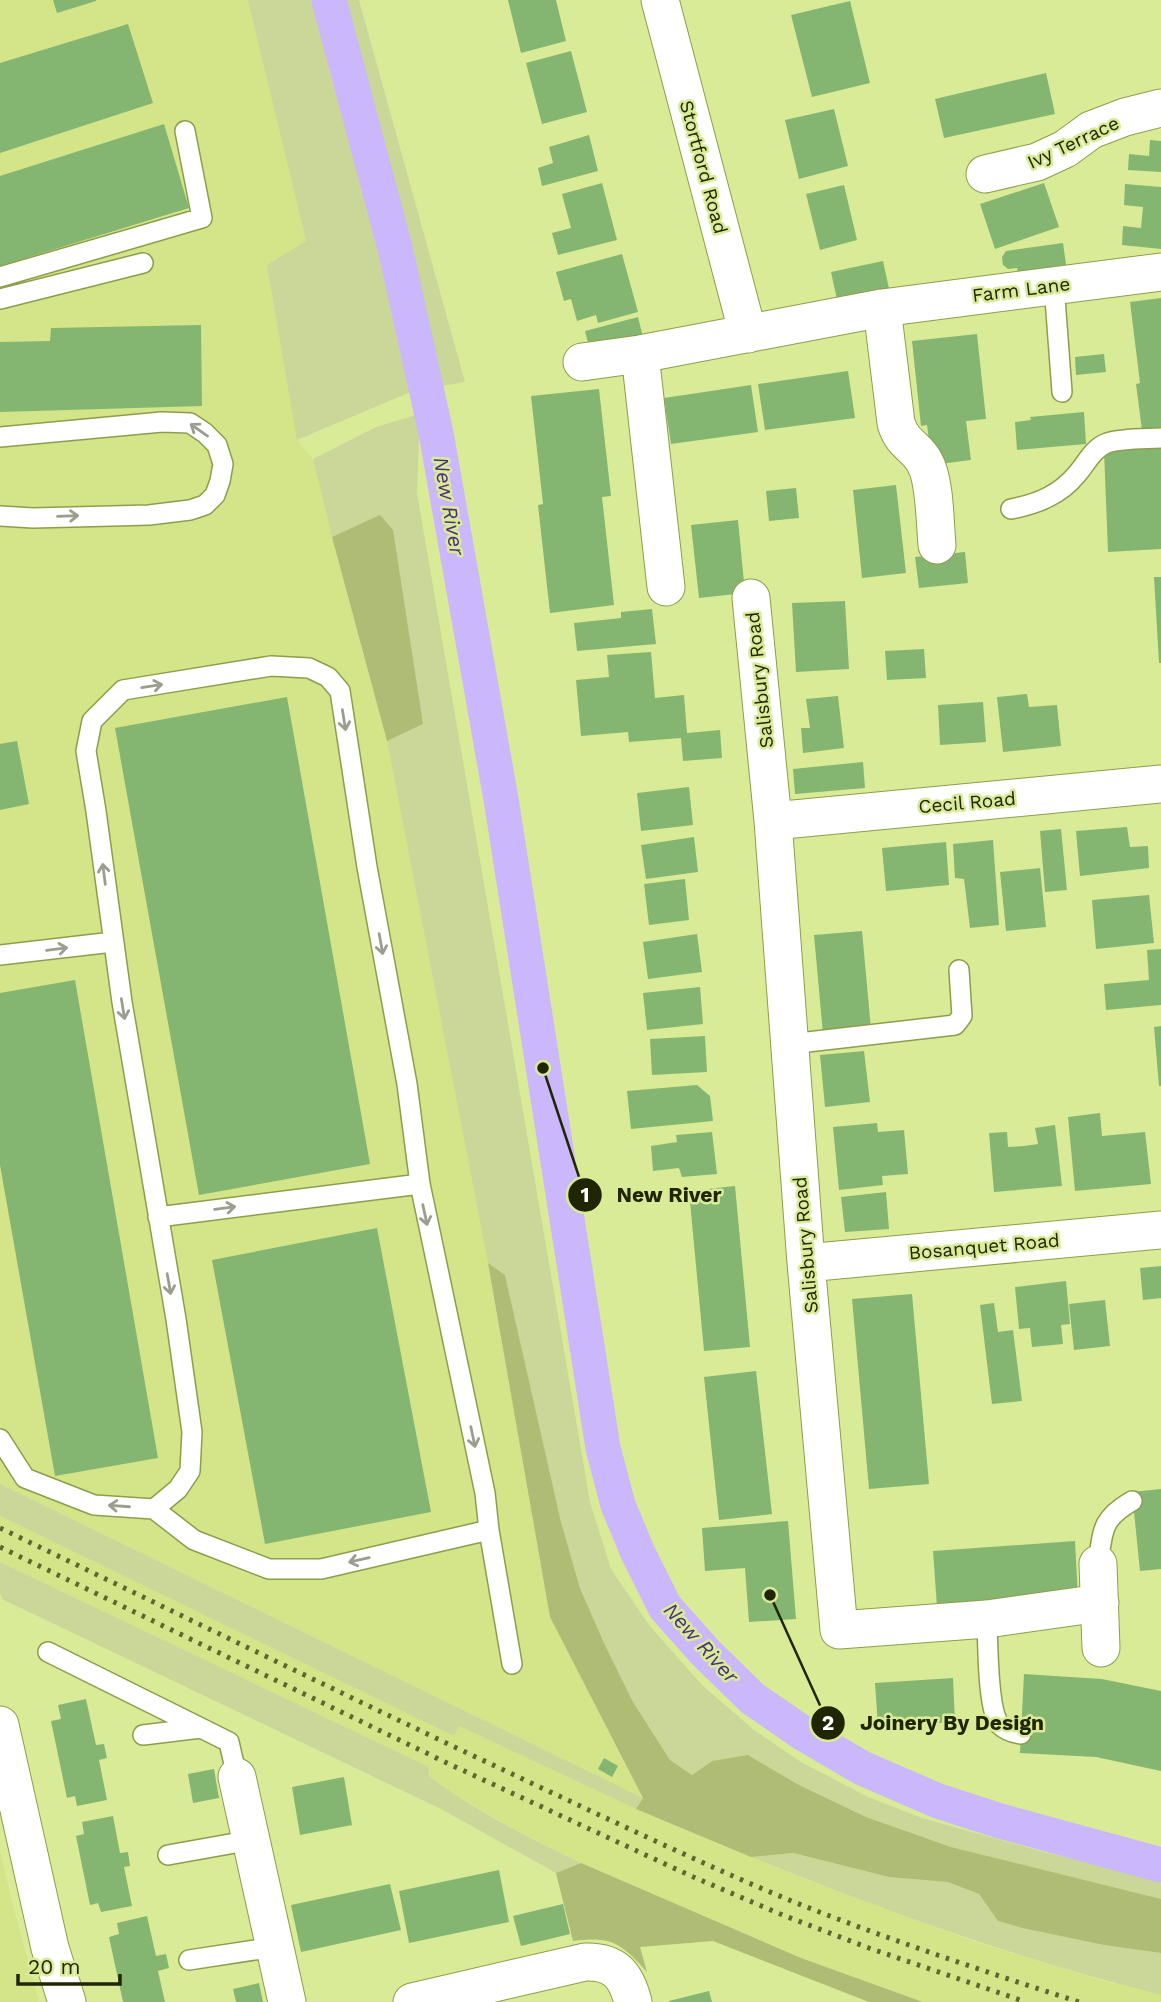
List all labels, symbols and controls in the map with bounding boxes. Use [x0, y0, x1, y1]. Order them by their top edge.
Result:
street label: Stortford Road [675, 98, 732, 236]
street label: Ivy Terrace [1024, 111, 1123, 174]
street label: Farm Lane [971, 272, 1071, 307]
one-way arrow [190, 423, 209, 437]
water label: New River [429, 455, 471, 558]
one-way arrow [56, 510, 79, 523]
street label: Salisbury Road [741, 611, 778, 749]
one-way arrow [140, 679, 162, 692]
one-way arrow [338, 708, 351, 731]
street label: Cecil Road [917, 787, 1017, 818]
one-way arrow [98, 863, 111, 886]
one-way arrow [375, 932, 388, 955]
one-way arrow [45, 942, 67, 955]
one-way arrow [117, 997, 130, 1020]
callout: New River [567, 1174, 736, 1216]
street label: Salisbury Road [788, 1176, 823, 1314]
text: 1 [580, 1182, 590, 1207]
text: New River [616, 1182, 722, 1207]
one-way arrow [214, 1202, 236, 1215]
one-way arrow [419, 1203, 433, 1226]
street label: Bosanquet Road [908, 1228, 1060, 1265]
one-way arrow [163, 1272, 177, 1295]
one-way arrow [467, 1425, 481, 1448]
one-way arrow [108, 1500, 131, 1513]
one-way arrow [348, 1554, 371, 1568]
water label: New River [659, 1597, 745, 1689]
callout: Joinery By Design [811, 1702, 1059, 1744]
text: 2 [822, 1710, 834, 1735]
text: Joinery By Design [860, 1710, 1044, 1735]
scale bar [18, 1942, 119, 1986]
text: 20 m [28, 1954, 80, 1979]

